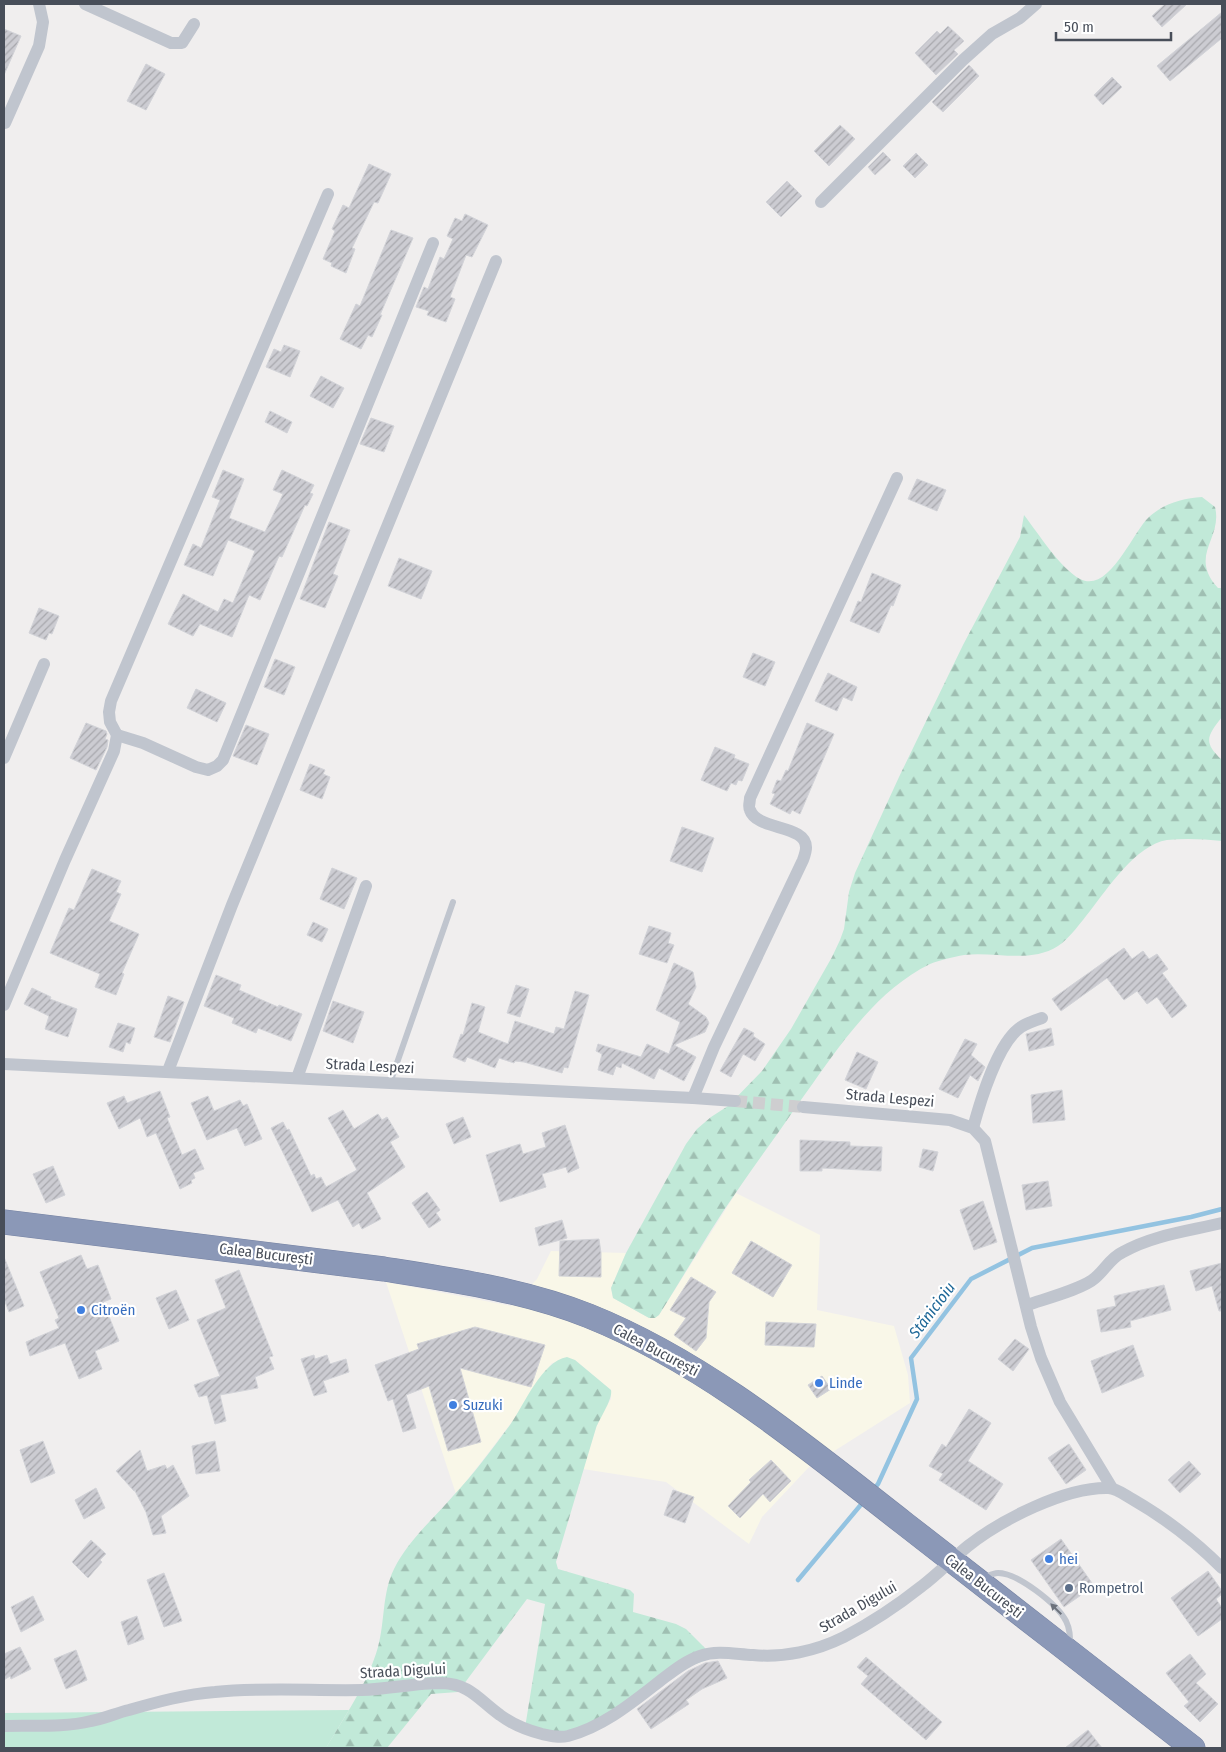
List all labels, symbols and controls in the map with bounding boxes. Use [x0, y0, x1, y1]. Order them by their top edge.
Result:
scale bar [1056, 10, 1171, 42]
text: 50 m [1064, 18, 1094, 36]
street label: Strada Lespezi [325, 1055, 415, 1077]
street label: Strada Lespezi [845, 1085, 935, 1111]
street label: Calea București [218, 1239, 314, 1270]
water label: Stănicioiu [904, 1278, 959, 1342]
place label: Citroën [91, 1301, 135, 1319]
marker: Citroën [75, 1304, 87, 1316]
street label: Calea București [610, 1320, 702, 1381]
place label: Linde [829, 1374, 863, 1392]
marker: Linde [813, 1377, 825, 1389]
place label: Suzuki [463, 1396, 503, 1414]
marker: Suzuki [447, 1399, 459, 1411]
street label: Calea București [941, 1550, 1027, 1623]
place label: hei [1059, 1550, 1078, 1568]
marker: hei [1043, 1553, 1055, 1565]
street label: Strada Digului [816, 1578, 900, 1636]
place label: Rompetrol [1079, 1579, 1143, 1597]
marker: Rompetrol [1063, 1582, 1075, 1594]
one-way arrow [1050, 1603, 1062, 1615]
street label: Strada Digului [359, 1660, 447, 1682]

